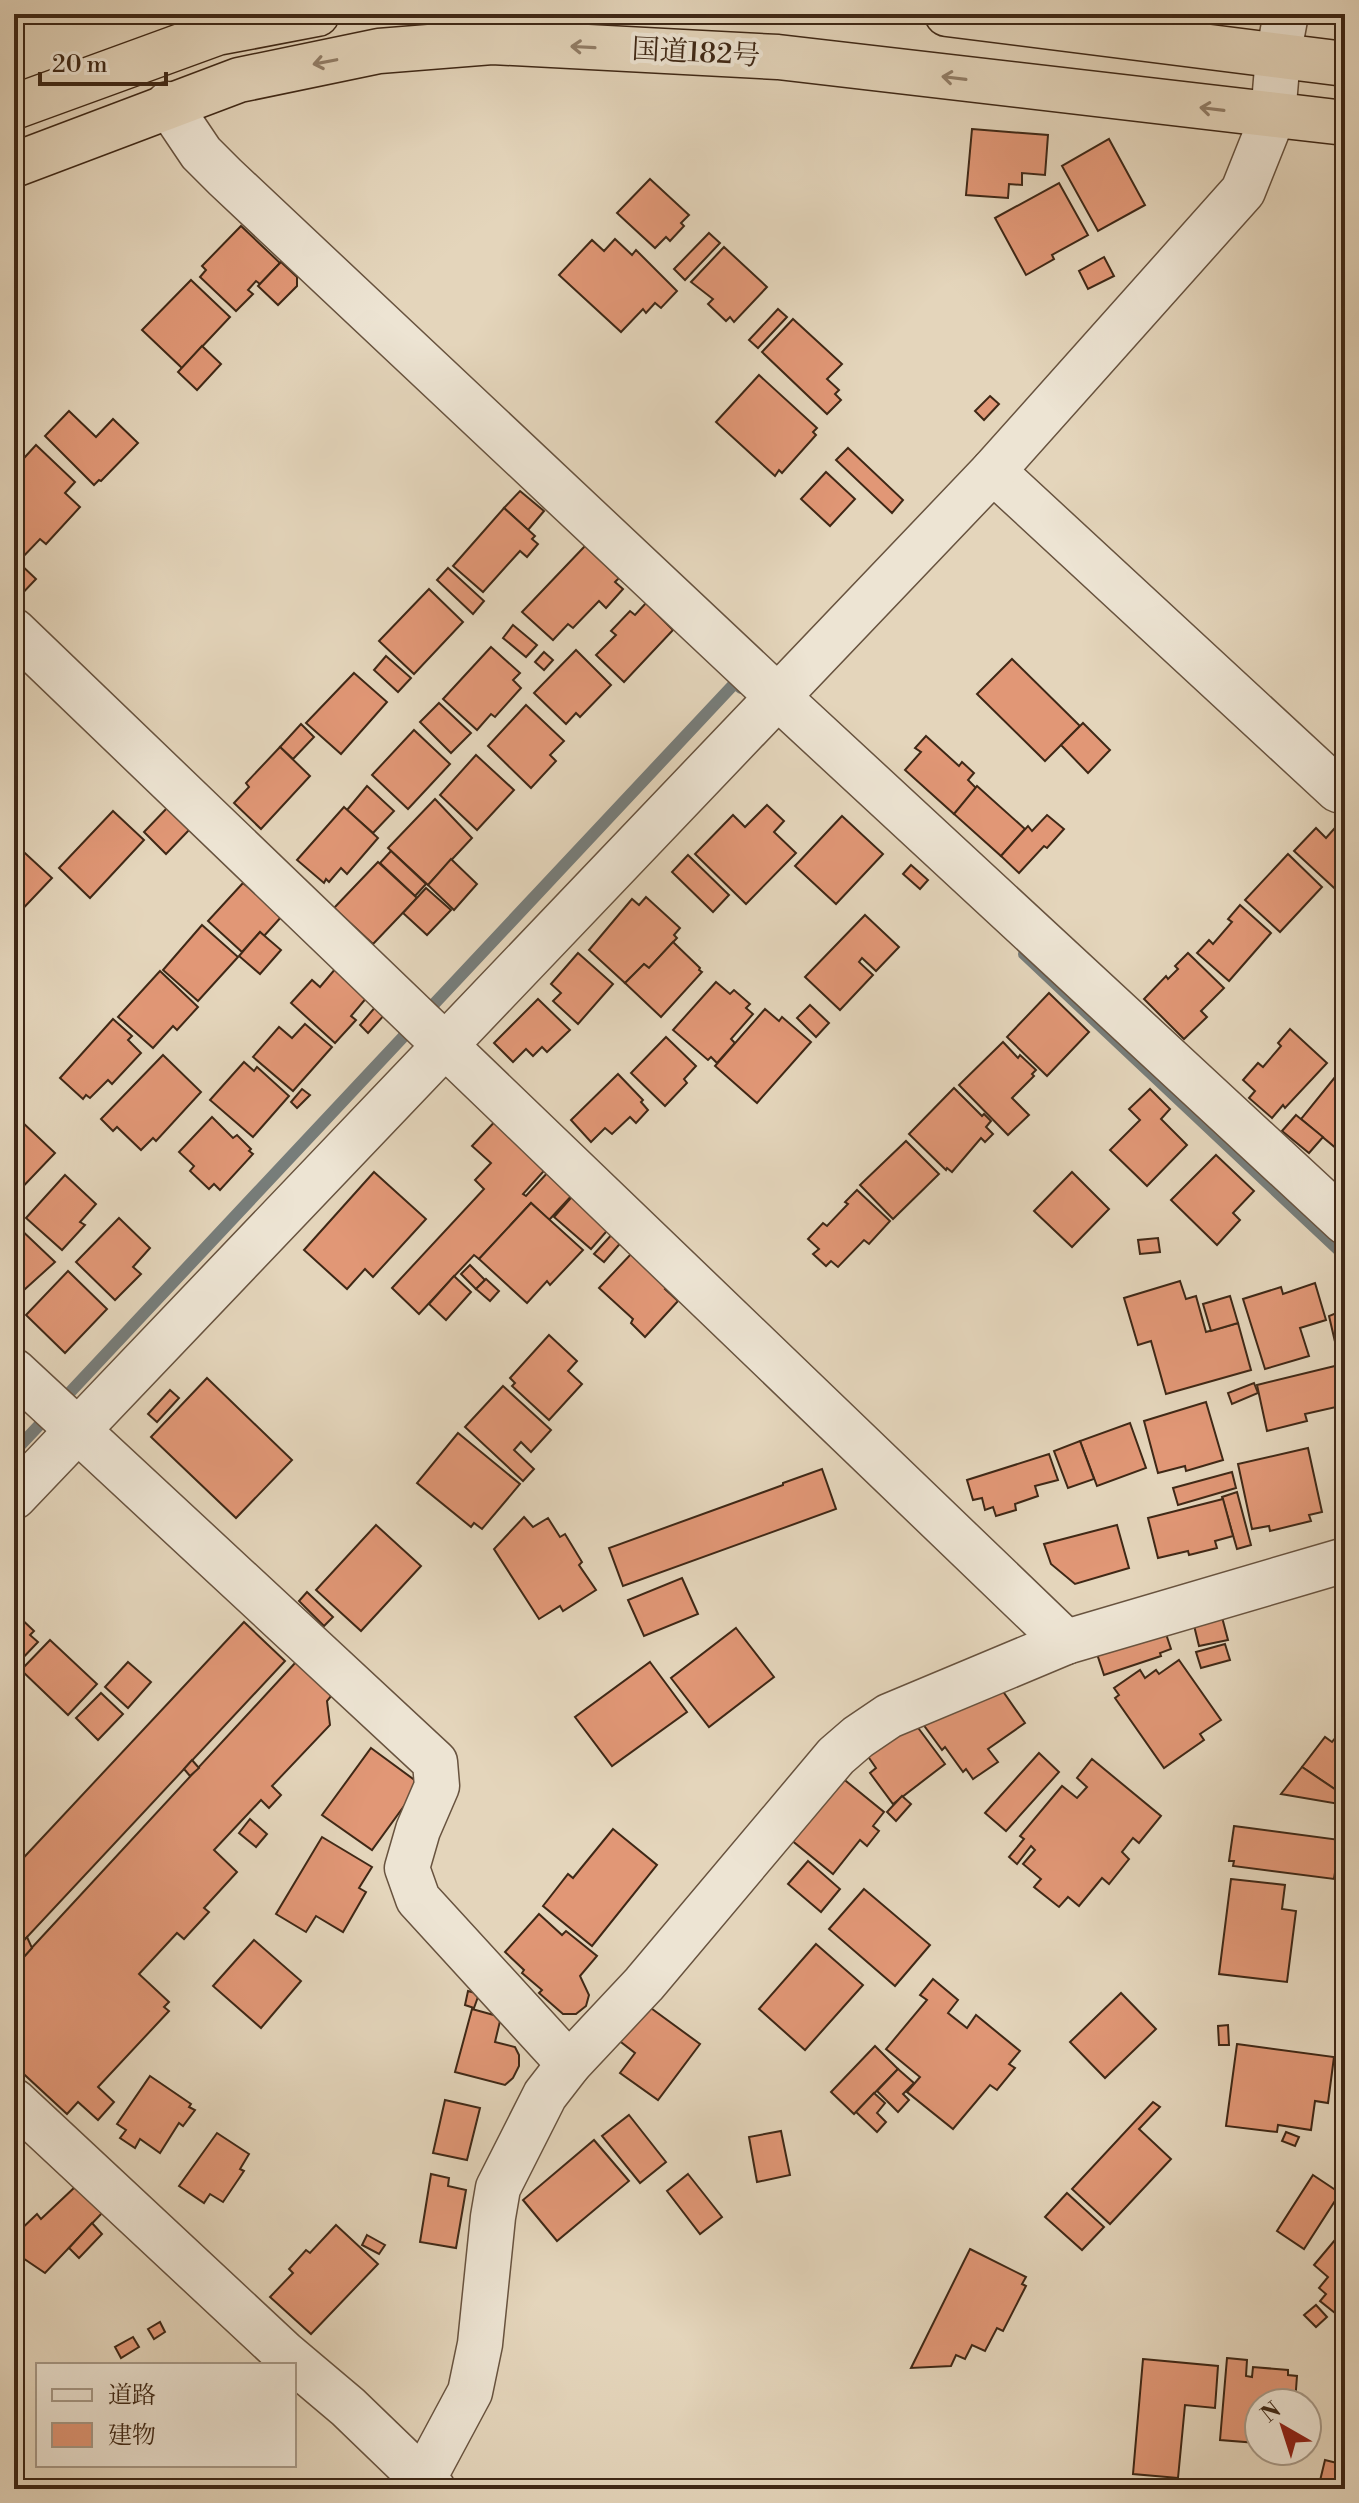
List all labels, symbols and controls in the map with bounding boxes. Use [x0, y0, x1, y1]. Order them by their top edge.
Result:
street label: 国道182号 [631, 32, 761, 74]
scale bar [40, 36, 166, 86]
one-way arrow [570, 39, 597, 54]
text: 20 m [52, 50, 108, 80]
one-way arrow [313, 56, 338, 71]
one-way arrow [941, 71, 968, 86]
one-way arrow [1199, 101, 1226, 116]
legend [36, 2363, 296, 2467]
text: 道路 [108, 2381, 156, 2411]
north arrow [1243, 2387, 1323, 2467]
text: N [1256, 2396, 1287, 2429]
text: 建物 [108, 2421, 156, 2451]

